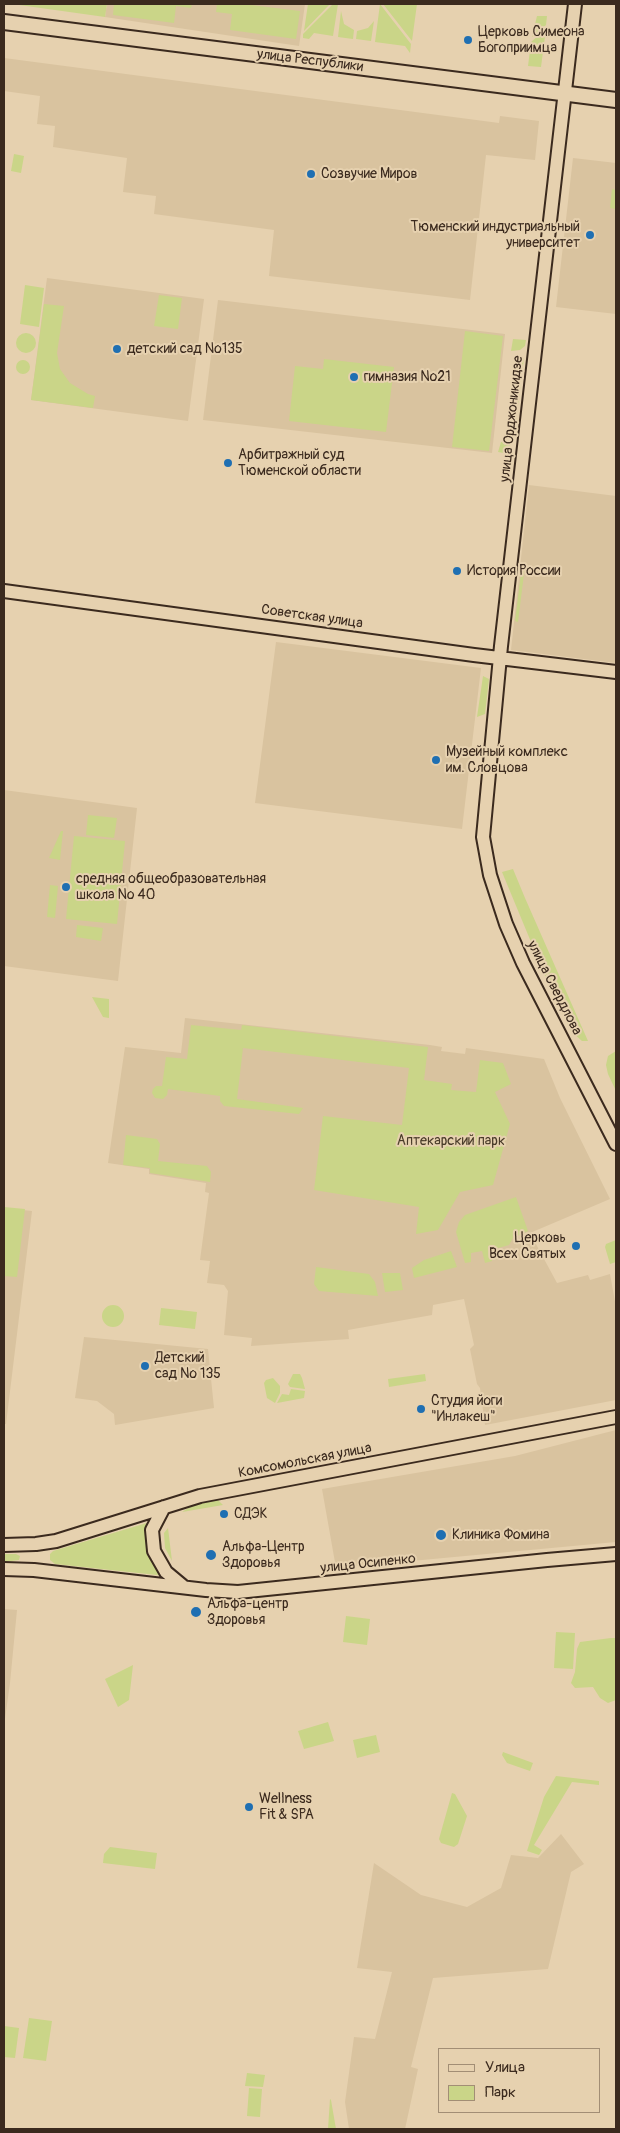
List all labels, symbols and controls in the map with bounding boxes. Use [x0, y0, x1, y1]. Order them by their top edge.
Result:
place label: Церковь Симеона Богоприимца [478, 24, 585, 56]
marker: Церковь Симеона Богоприимца [462, 34, 474, 46]
street label: улица Республики [256, 46, 364, 76]
place label: Созвучие Миров [321, 166, 417, 182]
marker: Созвучие Миров [305, 168, 317, 180]
place label: Тюменский индустриальный университет [411, 219, 580, 252]
marker: Тюменский индустриальный университет [584, 229, 596, 241]
place label: детский сад №135 [127, 341, 243, 357]
marker: детский сад №135 [111, 343, 123, 355]
street label: улица Орджоникидзе [497, 355, 527, 483]
place label: гимназия №21 [364, 369, 451, 385]
marker: гимназия №21 [348, 371, 360, 383]
place label: Арбитражный суд Тюменской области [238, 447, 361, 480]
marker: Арбитражный суд Тюменской области [222, 457, 234, 469]
place label: История России [467, 563, 560, 579]
marker: История России [451, 565, 463, 577]
street label: Советская улица [260, 602, 364, 632]
place label: Музейный комплекс им. Словцова [446, 744, 568, 776]
marker: Музейный комплекс им. Словцова [430, 754, 442, 766]
place label: средняя общеобразовательная школа № 40 [76, 871, 266, 904]
marker: средняя общеобразовательная школа № 40 [60, 881, 72, 893]
street label: улица Свердлова [523, 938, 585, 1038]
park label: Аптекарский парк [397, 1133, 505, 1149]
place label: Церковь Всех Святых [489, 1230, 566, 1262]
marker: Церковь Всех Святых [570, 1240, 582, 1252]
place label: Детский сад № 135 [155, 1350, 221, 1382]
marker: Детский сад № 135 [139, 1360, 151, 1372]
place label: Студия йоги "Инлакеш" [431, 1393, 502, 1425]
marker: Студия йоги "Инлакеш" [415, 1403, 427, 1415]
street label: Комсомольская улица [237, 1440, 373, 1482]
place label: СДЭК [234, 1506, 267, 1522]
marker: СДЭК [218, 1508, 230, 1520]
place label: Клиника Фомина [452, 1527, 549, 1543]
marker: Клиника Фомина [434, 1528, 448, 1542]
place label: Альфа-Центр Здоровья [222, 1539, 305, 1571]
marker: Альфа-Центр Здоровья [204, 1548, 218, 1562]
street label: улица Осипенко [319, 1551, 417, 1577]
place label: Альфа-центр Здоровья [207, 1596, 289, 1628]
marker: Альфа-центр Здоровья [189, 1605, 203, 1619]
place label: Wellness Fit & SPA [259, 1791, 314, 1824]
marker: Wellness Fit & SPA [243, 1801, 255, 1813]
legend [438, 2048, 600, 2113]
text: Улица [485, 2058, 525, 2077]
text: Парк [485, 2083, 516, 2102]

